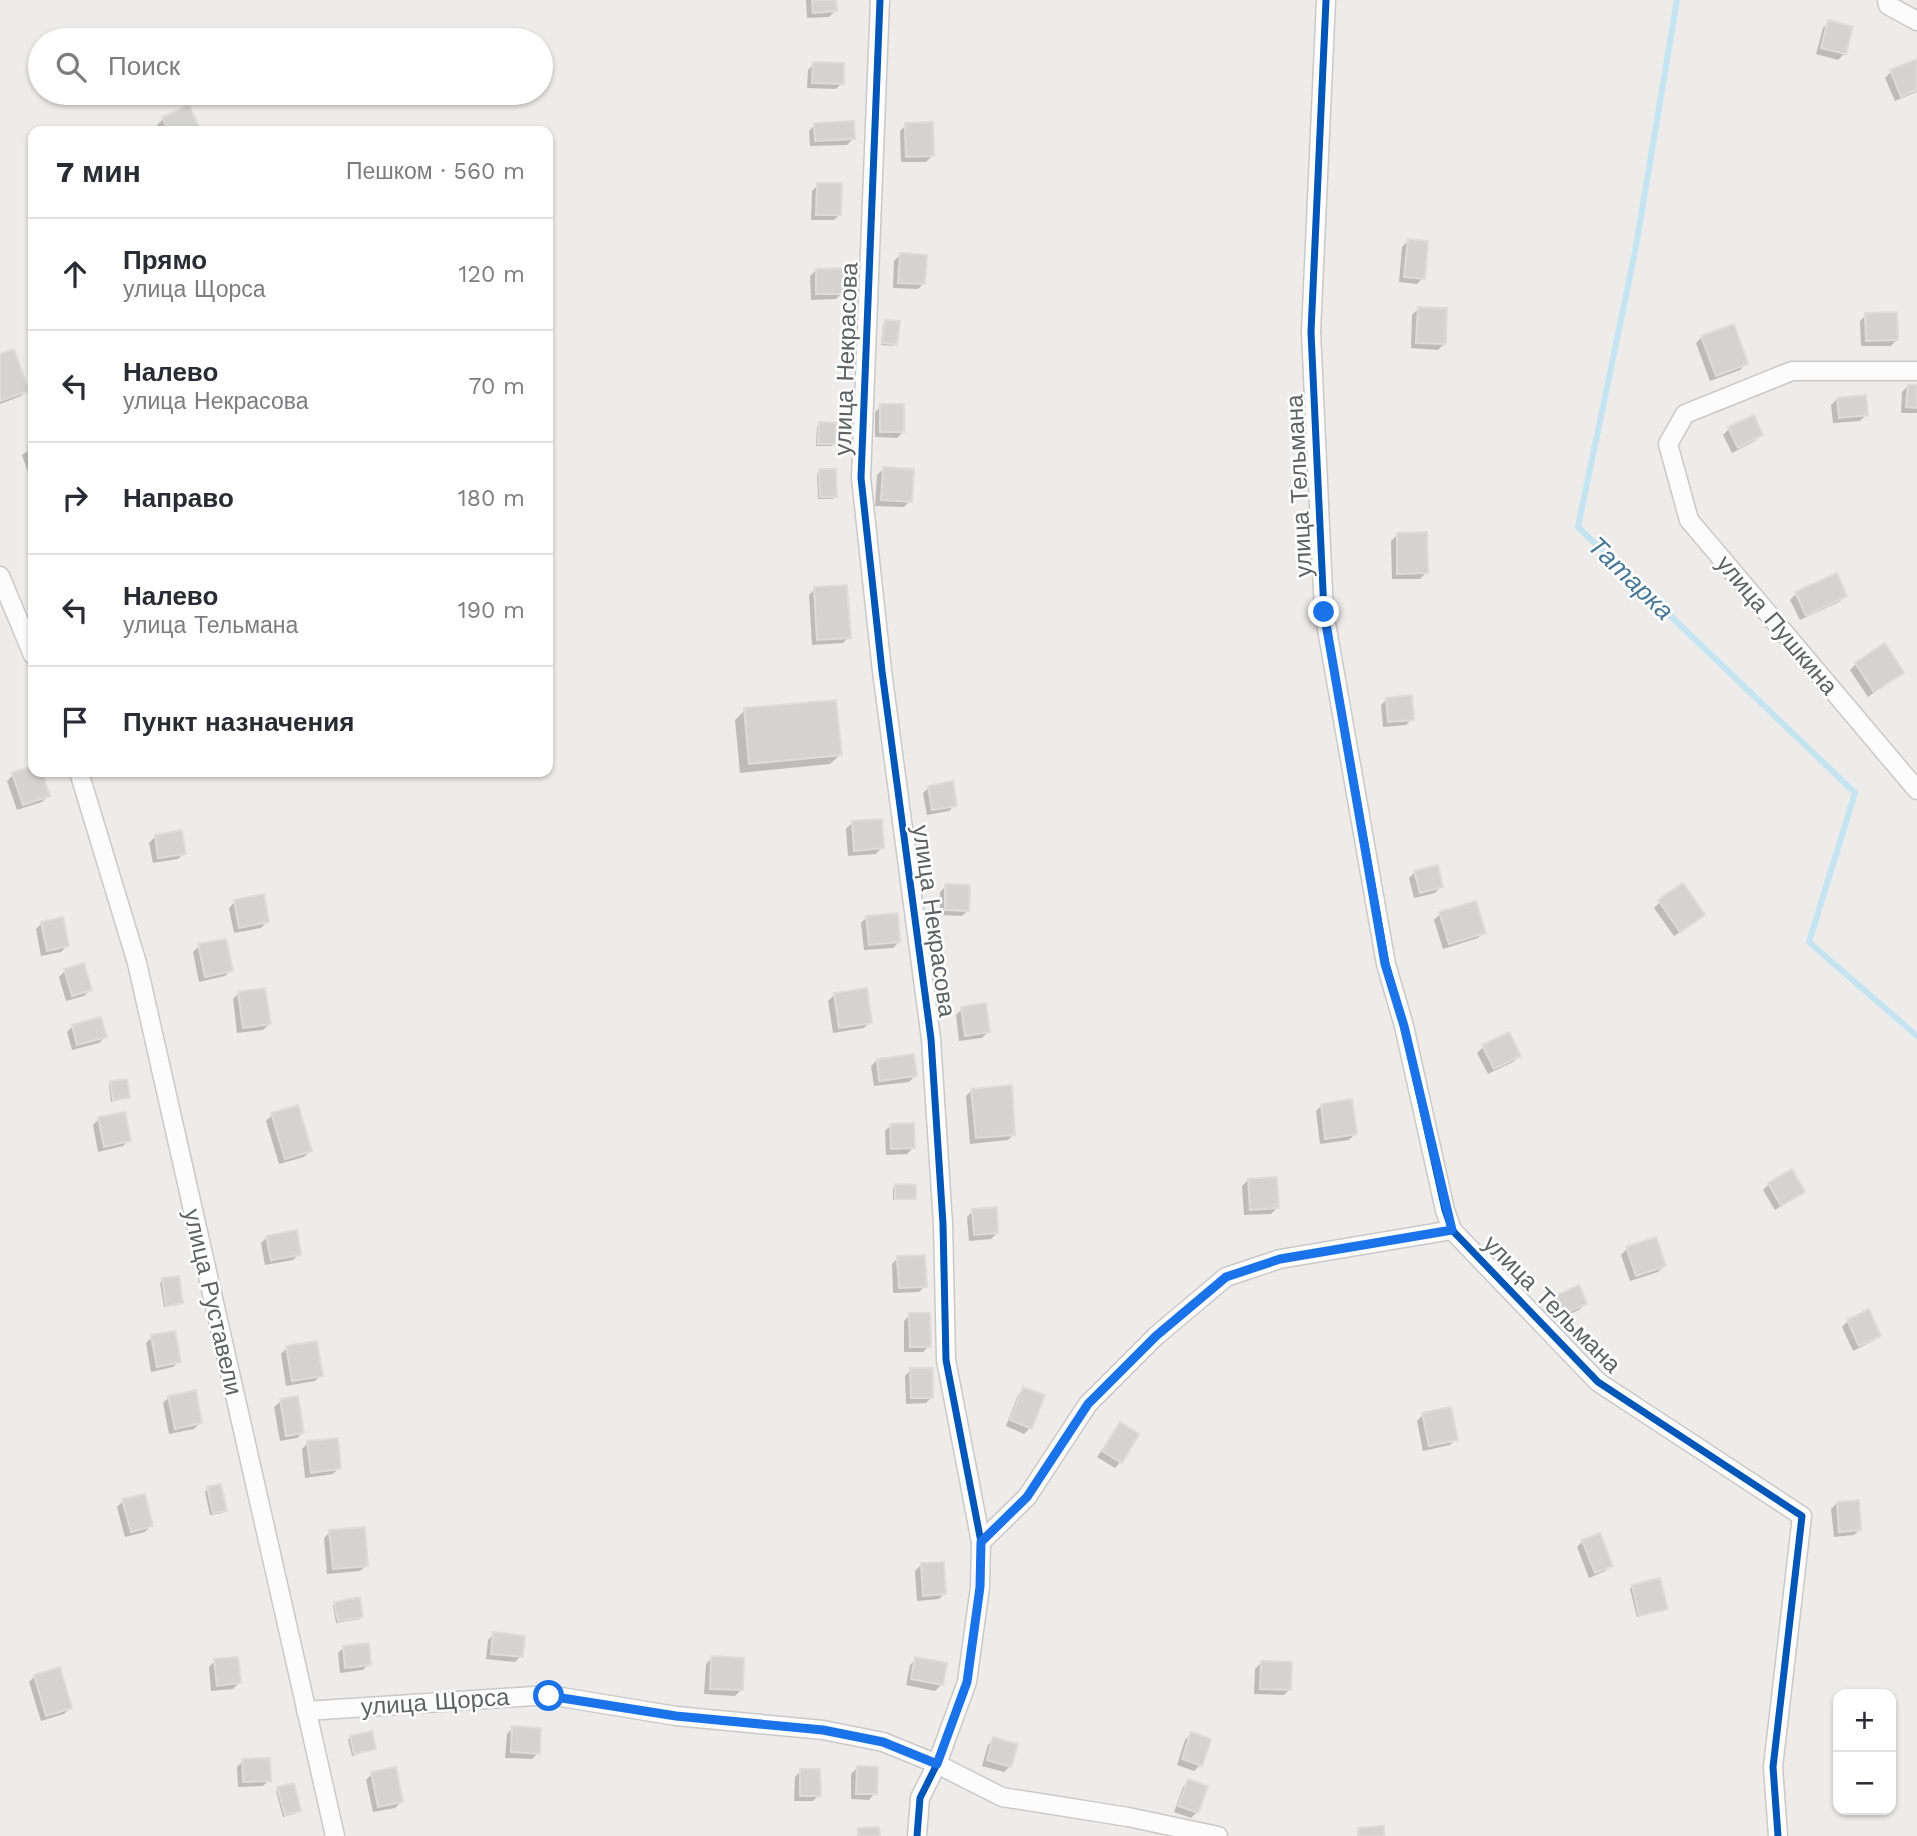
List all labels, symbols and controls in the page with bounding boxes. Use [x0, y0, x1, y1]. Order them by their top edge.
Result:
search box [28, 28, 553, 105]
icon: search [52, 48, 90, 86]
text: Поиск [108, 51, 180, 81]
text: 7 мин [56, 154, 141, 189]
text: Пешком · 560 m [346, 158, 525, 185]
text: Прямо [123, 245, 207, 275]
icon: ahead [56, 255, 94, 293]
text: 120 m [459, 261, 525, 288]
street label: улица Некрасова [829, 261, 863, 456]
text: улица Щорса [123, 276, 266, 303]
text: Налево [123, 357, 218, 387]
icon: left [56, 367, 94, 405]
text: 70 m [468, 373, 525, 400]
text: улица Некрасова [123, 388, 308, 415]
street label: улица Тельмана [1280, 393, 1318, 578]
icon: right [56, 479, 94, 517]
text: Направо [123, 483, 234, 513]
text: 180 m [458, 485, 525, 512]
water label: Татарка [1582, 530, 1680, 626]
street label: улица Пушкина [1711, 550, 1844, 701]
text: Налево [123, 581, 218, 611]
icon: left [56, 591, 94, 629]
route end [1308, 596, 1339, 627]
text: 190 m [458, 597, 525, 624]
text: улица Тельмана [123, 612, 298, 639]
icon: arrive [56, 703, 94, 741]
text: Пункт назначения [123, 707, 354, 737]
street label: улица Некрасова [907, 823, 961, 1019]
street label: улица Руставели [178, 1206, 248, 1398]
street label: улица Тельмана [1477, 1229, 1627, 1379]
route start [533, 1680, 564, 1711]
street label: улица Щорса [360, 1683, 511, 1721]
map controls [1833, 1689, 1896, 1815]
button: + [1833, 1689, 1896, 1752]
button: − [1833, 1752, 1896, 1815]

